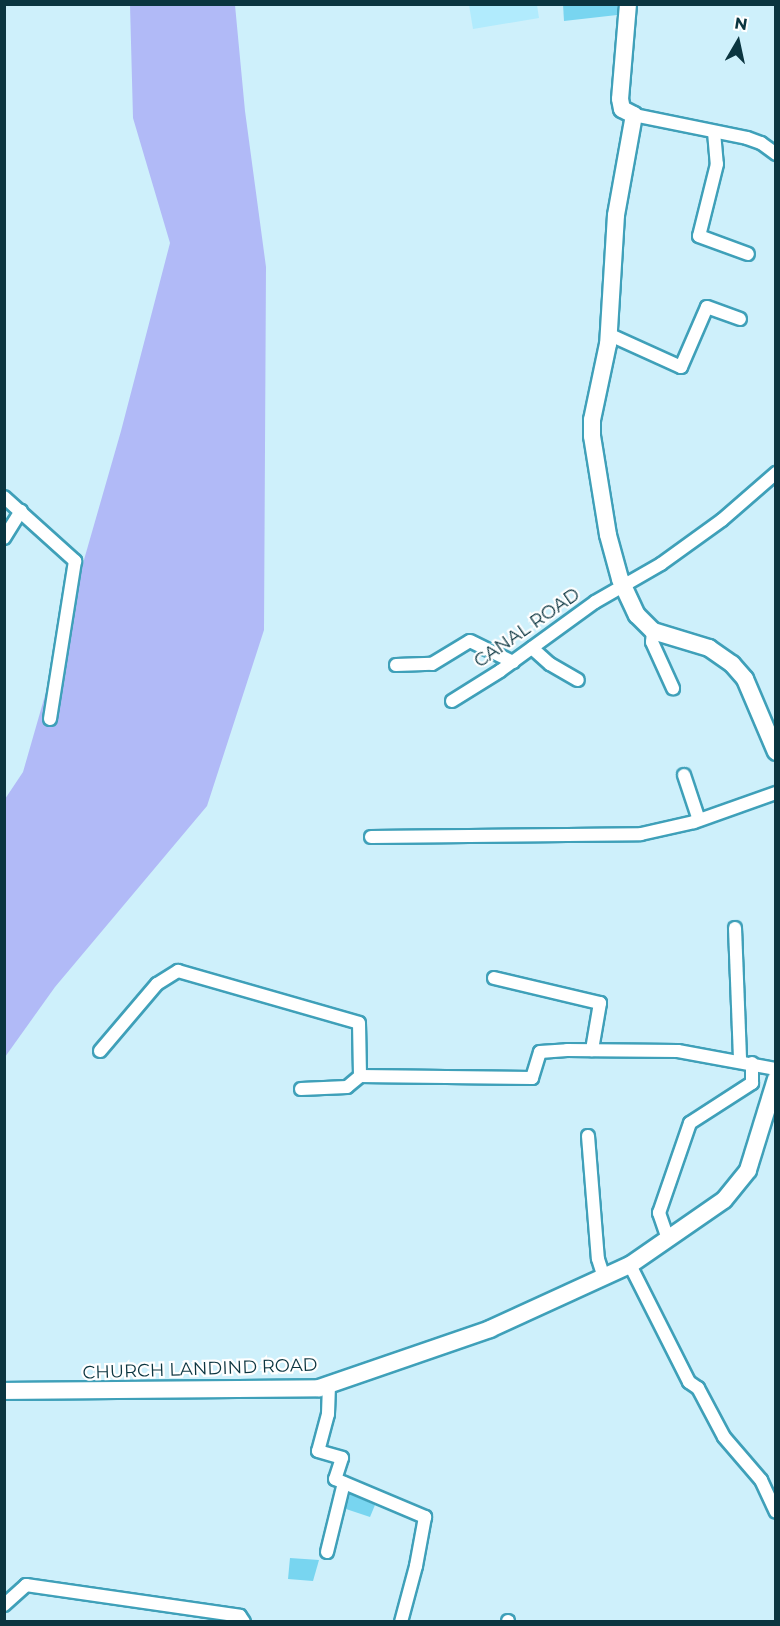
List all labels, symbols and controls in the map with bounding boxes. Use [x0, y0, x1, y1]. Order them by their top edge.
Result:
north arrow [708, 12, 768, 72]
text: N [733, 13, 749, 34]
street label: CANAL ROAD [470, 584, 584, 672]
street label: CHURCH LANDIND ROAD [82, 1354, 318, 1384]

